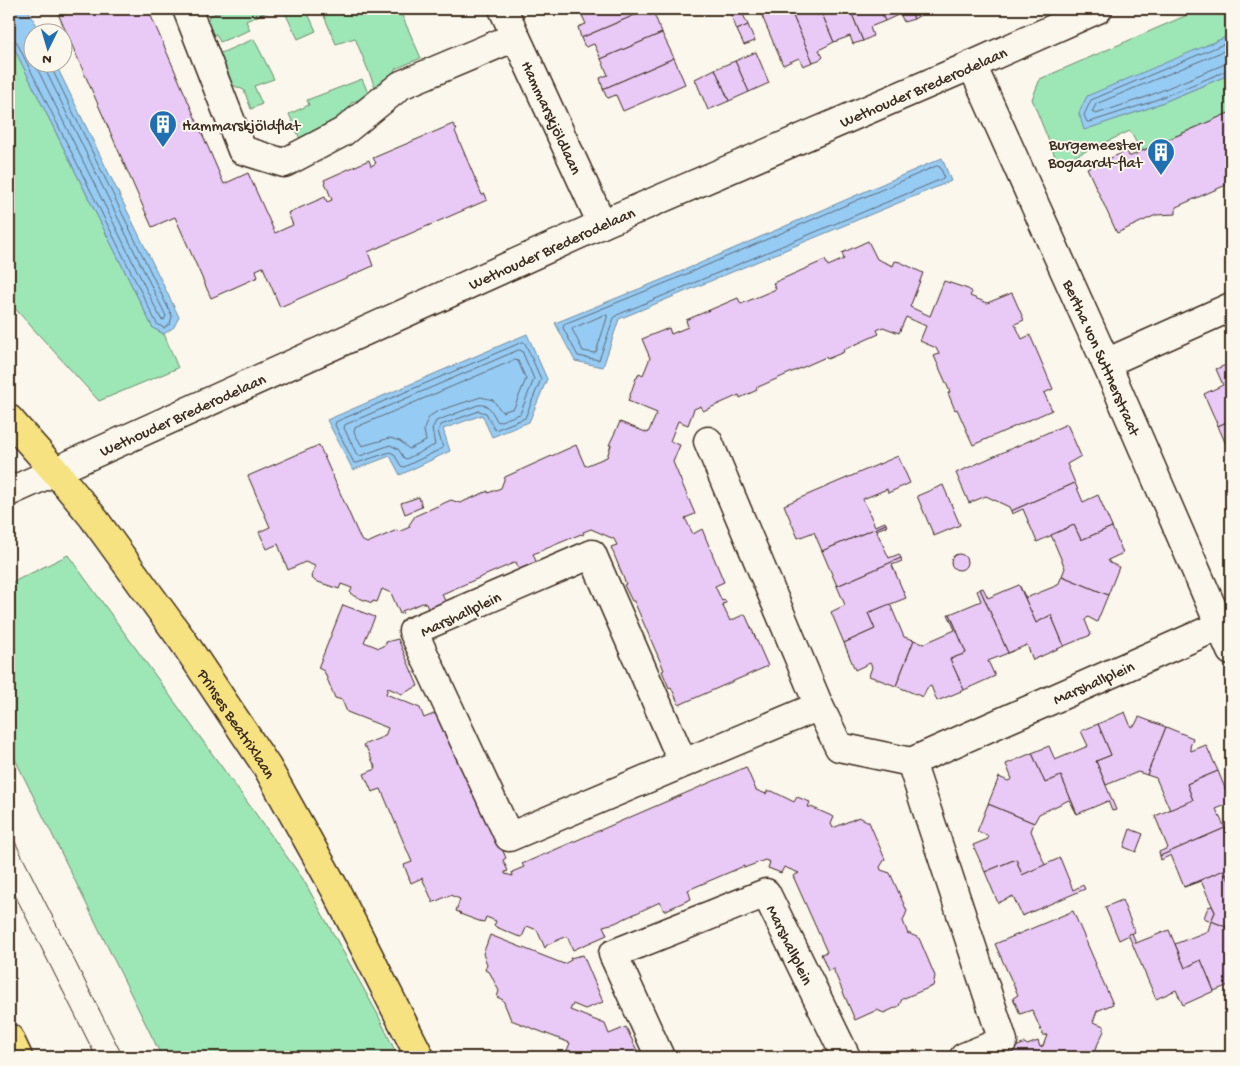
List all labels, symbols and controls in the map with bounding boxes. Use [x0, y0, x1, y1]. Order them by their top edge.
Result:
north arrow [22, 22, 72, 72]
street label: Wethouder Brederodelaan [838, 44, 1011, 134]
text: N [42, 50, 52, 67]
street label: Hammarskjöldlaan [515, 59, 584, 179]
building icon: Hammarskjöldflat [148, 109, 178, 148]
place label: Hammarskjöldflat [182, 118, 301, 137]
place label: Burgemeester Bogaardt-flat [1047, 137, 1143, 174]
building icon: Burgemeester Bogaardt-flat [1146, 137, 1176, 176]
street label: Wethouder Brederodelaan [467, 205, 639, 296]
street label: Bertha von Suttnerstraat [1056, 277, 1143, 441]
street label: Wethouder Brederodelaan [98, 371, 270, 463]
street label: Marshallplein [418, 589, 505, 643]
street label: Marshallplein [1051, 658, 1138, 711]
street label: Prinses Beatrixlaan [191, 666, 278, 783]
street label: Marshallplein [760, 903, 816, 989]

